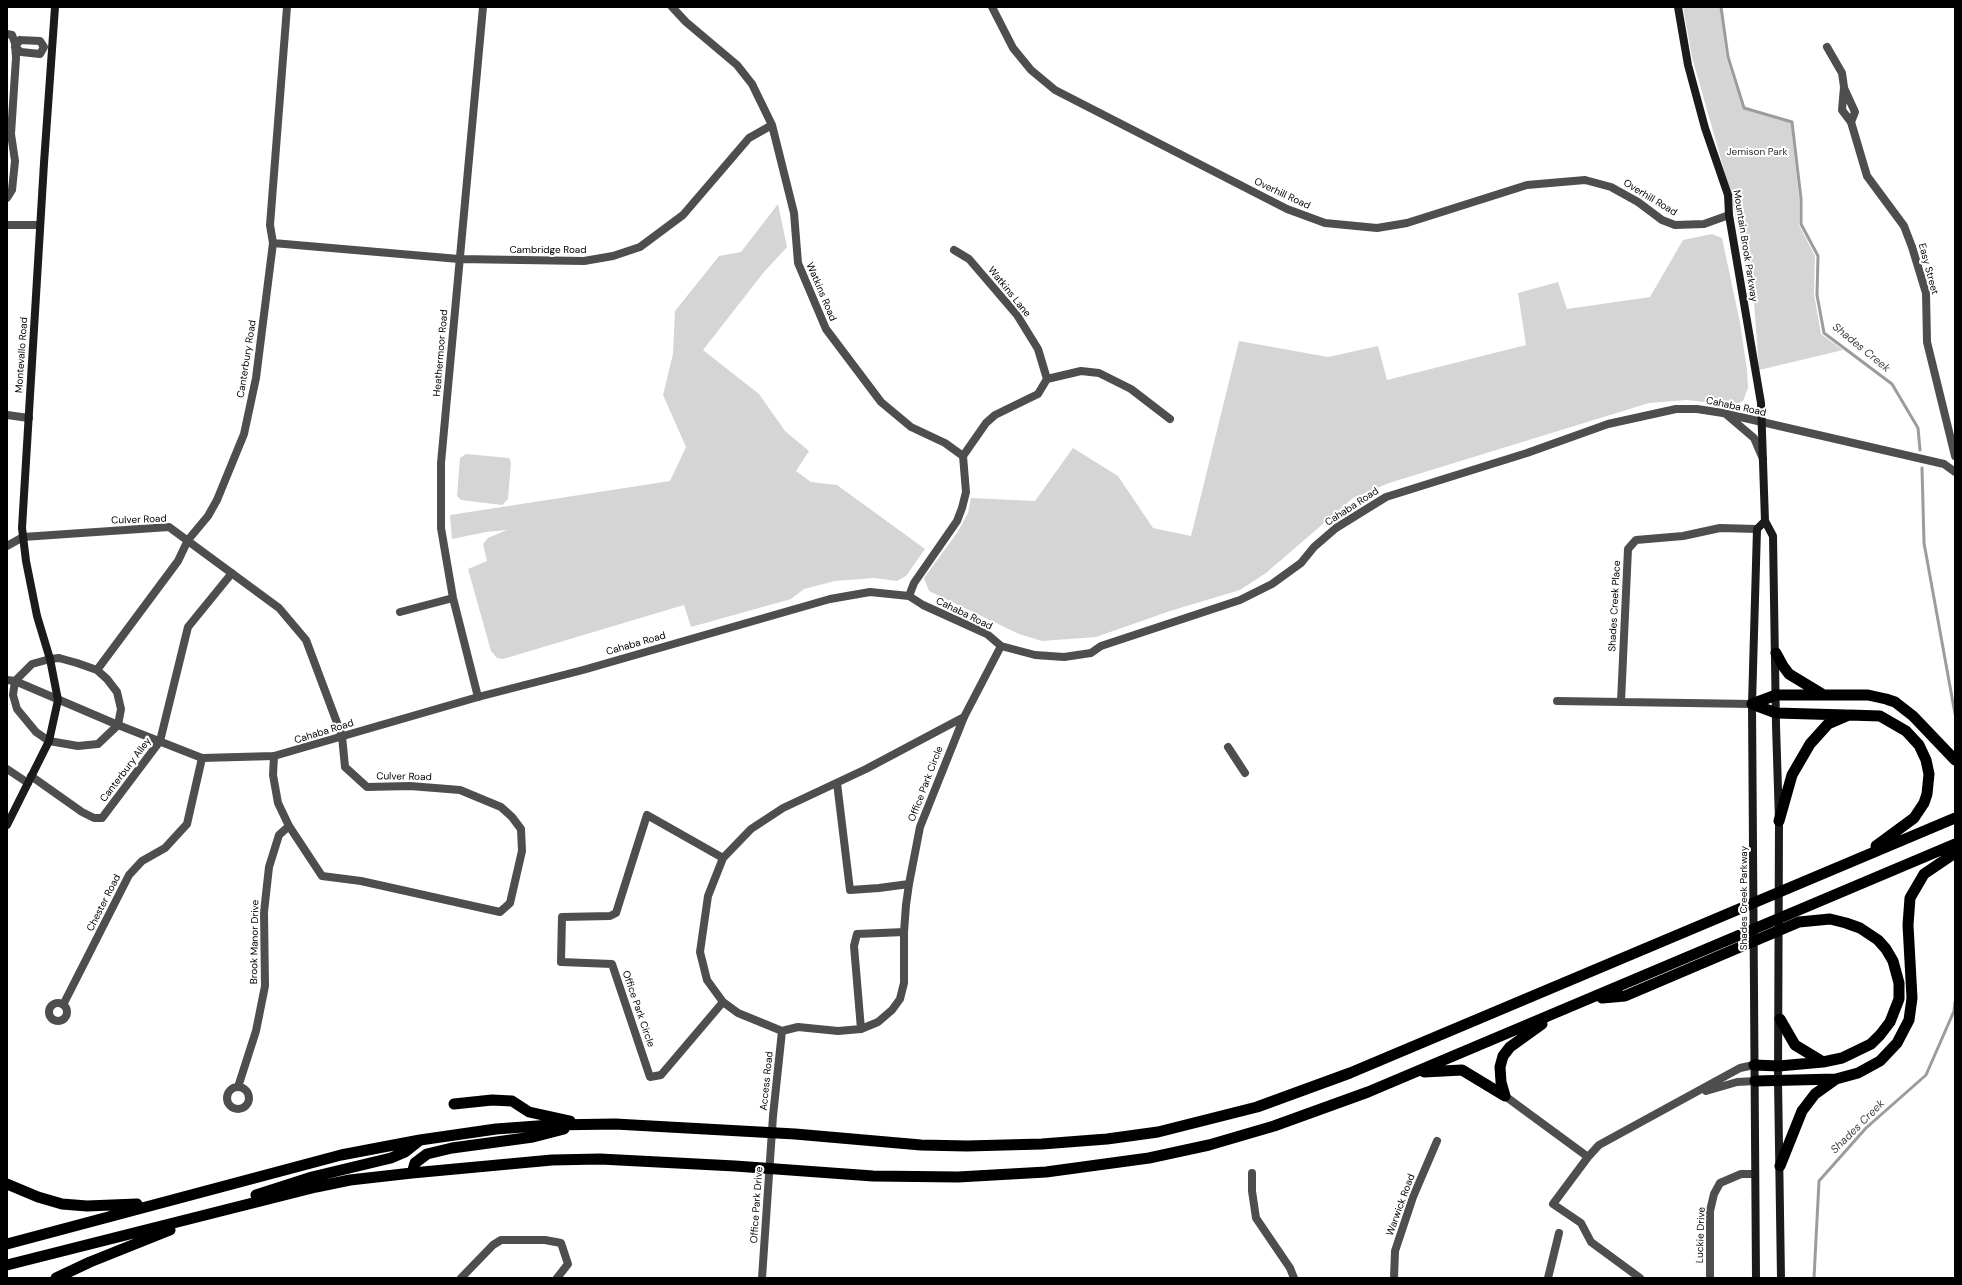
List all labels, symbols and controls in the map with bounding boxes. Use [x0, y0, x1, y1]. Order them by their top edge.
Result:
park label: Jemison Park [1726, 146, 1788, 158]
street label: Overhill Road [1252, 176, 1312, 212]
street label: Overhill Road [1621, 177, 1679, 219]
street label: Mountain Brook Parkway [1730, 189, 1760, 303]
street label: Easy Street [1915, 242, 1941, 296]
street label: Cambridge Road [509, 244, 587, 256]
street label: Watkins Road [803, 261, 839, 323]
street label: Watkins Lane [985, 264, 1033, 320]
street label: Heathermoor Road [431, 309, 451, 397]
street label: Montevallo Road [13, 317, 31, 393]
street label: Canterbury Road [235, 319, 259, 399]
water label: Shades Creek [1829, 321, 1893, 375]
street label: Cahaba Road [1705, 395, 1767, 419]
street label: Cahaba Road [1323, 485, 1381, 529]
street label: Culver Road [111, 513, 167, 527]
street label: Shades Creek Place [1607, 560, 1623, 652]
street label: Cahaba Road [934, 595, 994, 633]
street label: Cahaba Road [605, 630, 667, 658]
street label: Cahaba Road [293, 717, 355, 747]
street label: Canterbury Alley [98, 735, 154, 805]
street label: Office Park Circle [906, 745, 946, 823]
street label: Culver Road [376, 771, 432, 783]
street label: Shades Creek Parkway [1738, 846, 1750, 950]
street label: Chester Road [84, 872, 124, 934]
street label: Brook Manor Drive [248, 900, 262, 984]
street label: Office Park Circle [619, 969, 657, 1049]
street label: Access Road [758, 1051, 776, 1111]
water label: Shades Creek [1828, 1097, 1888, 1157]
street label: Office Park Drive [748, 1166, 766, 1244]
street label: Warwick Road [1384, 1172, 1418, 1238]
street label: Luckie Drive [1694, 1207, 1708, 1263]

